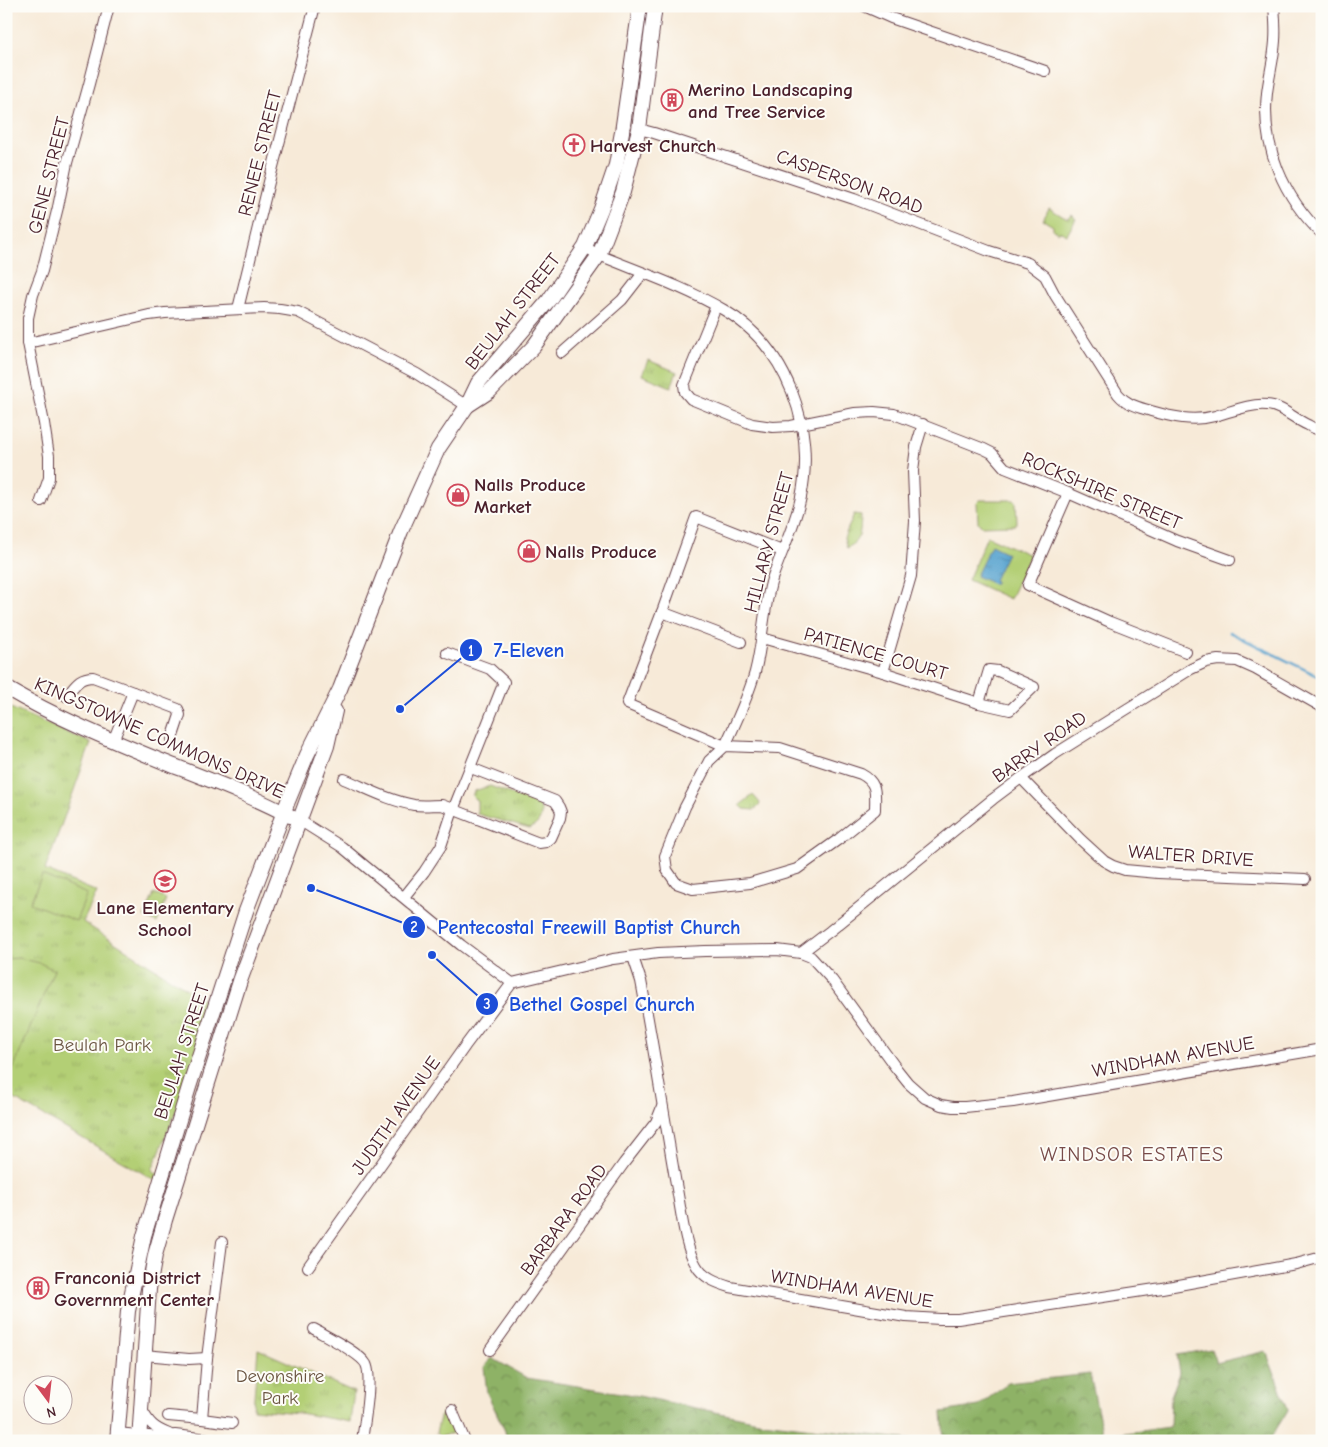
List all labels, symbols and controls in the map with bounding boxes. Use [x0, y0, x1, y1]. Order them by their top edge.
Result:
place label: Merino Landscaping and Tree Service [688, 79, 853, 123]
street label: RENEE STREET [234, 88, 286, 219]
building icon: Merino Landscaping and Tree Service [660, 88, 684, 112]
street label: GENE STREET [24, 114, 74, 236]
church icon: Harvest Church [562, 133, 586, 157]
place label: Harvest Church [590, 135, 716, 157]
street label: CASPERSON ROAD [773, 145, 926, 219]
street label: BEULAH STREET [461, 249, 565, 374]
street label: ROCKSHIRE STREET [1019, 447, 1185, 535]
street label: HILLARY STREET [740, 469, 798, 615]
place label: Nalls Produce Market [474, 474, 586, 518]
shop icon: Nalls Produce Market [446, 483, 470, 507]
shop icon: Nalls Produce [517, 539, 541, 563]
place label: Nalls Produce [545, 541, 657, 563]
street label: PATIENCE COURT [801, 623, 950, 685]
callout: 7-Eleven [458, 633, 574, 668]
text: 7-Eleven [494, 639, 564, 662]
text: 1 [468, 642, 474, 660]
street label: KINGSTOWNE COMMONS DRIVE [31, 673, 288, 803]
street label: BARRY ROAD [988, 706, 1091, 787]
street label: WALTER DRIVE [1127, 841, 1254, 871]
school or university icon: Lane Elementary School [153, 869, 177, 893]
place label: Lane Elementary School [96, 897, 234, 941]
callout: Pentecostal Freewill Baptist Church [402, 909, 750, 944]
text: Pentecostal Freewill Baptist Church [437, 916, 741, 939]
text: 2 [410, 918, 418, 936]
street label: BEULAH STREET [150, 981, 214, 1122]
callout: Bethel Gospel Church [474, 986, 705, 1021]
text: Bethel Gospel Church [509, 993, 695, 1016]
text: 3 [483, 995, 491, 1013]
street label: WINDHAM AVENUE [1090, 1032, 1256, 1082]
park label: Beulah Park [53, 1034, 152, 1056]
street label: JUDITH AVENUE [347, 1052, 445, 1179]
district label: WINDSOR ESTATES [1040, 1143, 1224, 1166]
street label: BARBARA ROAD [516, 1160, 612, 1280]
street label: WINDHAM AVENUE [769, 1265, 935, 1313]
place label: Franconia District Government Center [54, 1267, 214, 1311]
building icon: Franconia District Government Center [26, 1276, 50, 1300]
park label: Devonshire Park [236, 1365, 324, 1409]
north arrow [22, 1374, 72, 1424]
text: N [45, 1403, 58, 1421]

